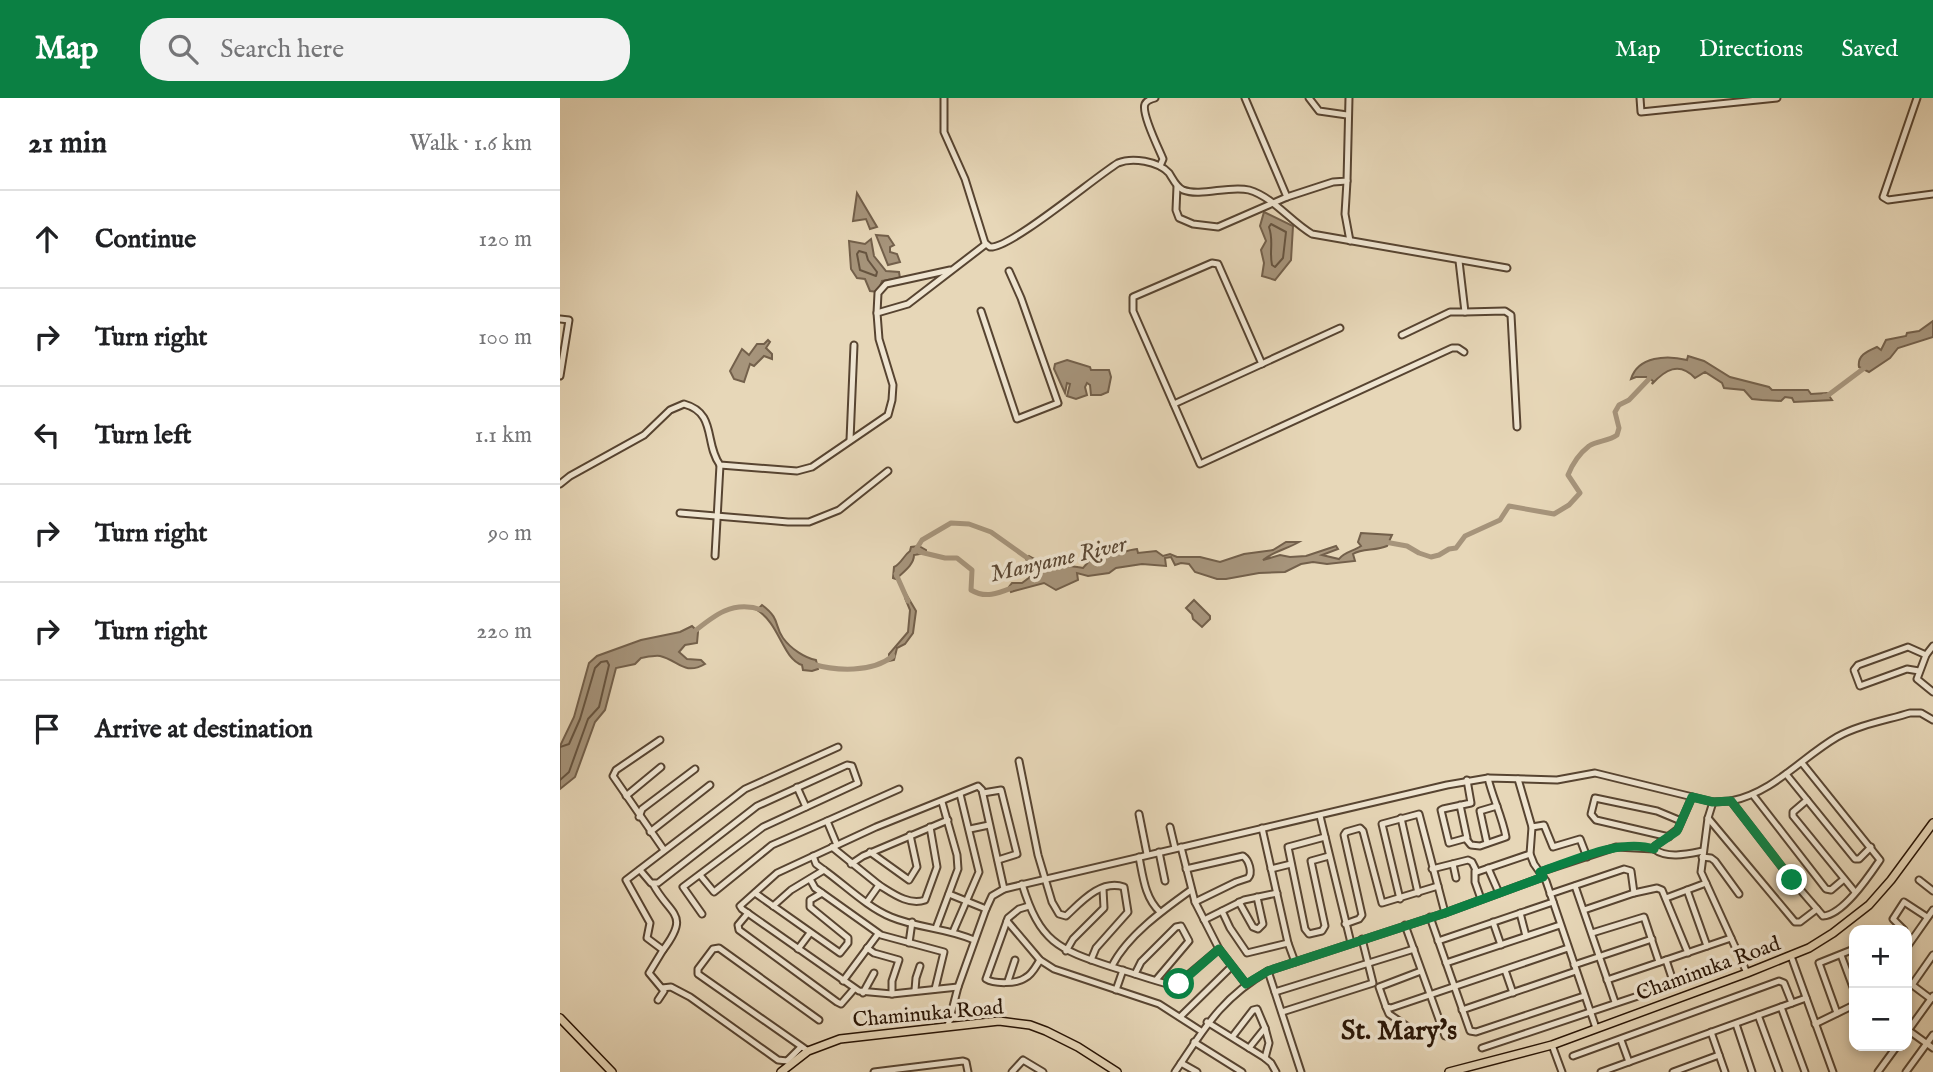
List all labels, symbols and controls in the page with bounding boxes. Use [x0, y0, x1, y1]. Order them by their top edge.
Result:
search box [140, 18, 630, 81]
text: Map [35, 28, 98, 70]
icon: search [164, 30, 202, 68]
text: Search here [220, 33, 344, 66]
text: Map [1615, 34, 1661, 65]
text: Directions [1699, 34, 1803, 65]
text: Saved [1841, 34, 1898, 65]
text: 21 min [28, 125, 107, 163]
text: Walk · 1.6 km [410, 129, 532, 158]
icon: ahead [28, 220, 66, 258]
text: Continue [95, 223, 196, 256]
text: 120 m [479, 225, 532, 254]
icon: right [28, 318, 66, 356]
text: Turn right [95, 321, 208, 354]
text: 100 m [478, 323, 532, 352]
icon: left [28, 416, 66, 454]
text: Turn left [95, 419, 192, 452]
text: 1.1 km [475, 421, 532, 450]
icon: right [28, 514, 66, 552]
text: Turn right [95, 517, 208, 550]
text: 90 m [488, 519, 532, 548]
water label: Manyame River [987, 529, 1130, 589]
icon: right [28, 612, 66, 650]
text: Turn right [95, 615, 208, 648]
text: 220 m [476, 617, 532, 646]
icon: arrive [28, 710, 66, 748]
text: Arrive at destination [95, 713, 313, 746]
route end [1776, 864, 1807, 895]
map controls [1849, 925, 1912, 1051]
button: + [1849, 925, 1912, 988]
street label: Chaminuka Road [1633, 931, 1785, 1008]
route start [1163, 968, 1194, 999]
button: − [1849, 988, 1912, 1051]
street label: Chaminuka Road [852, 994, 1006, 1035]
district label: St. Mary's [1341, 1014, 1457, 1049]

